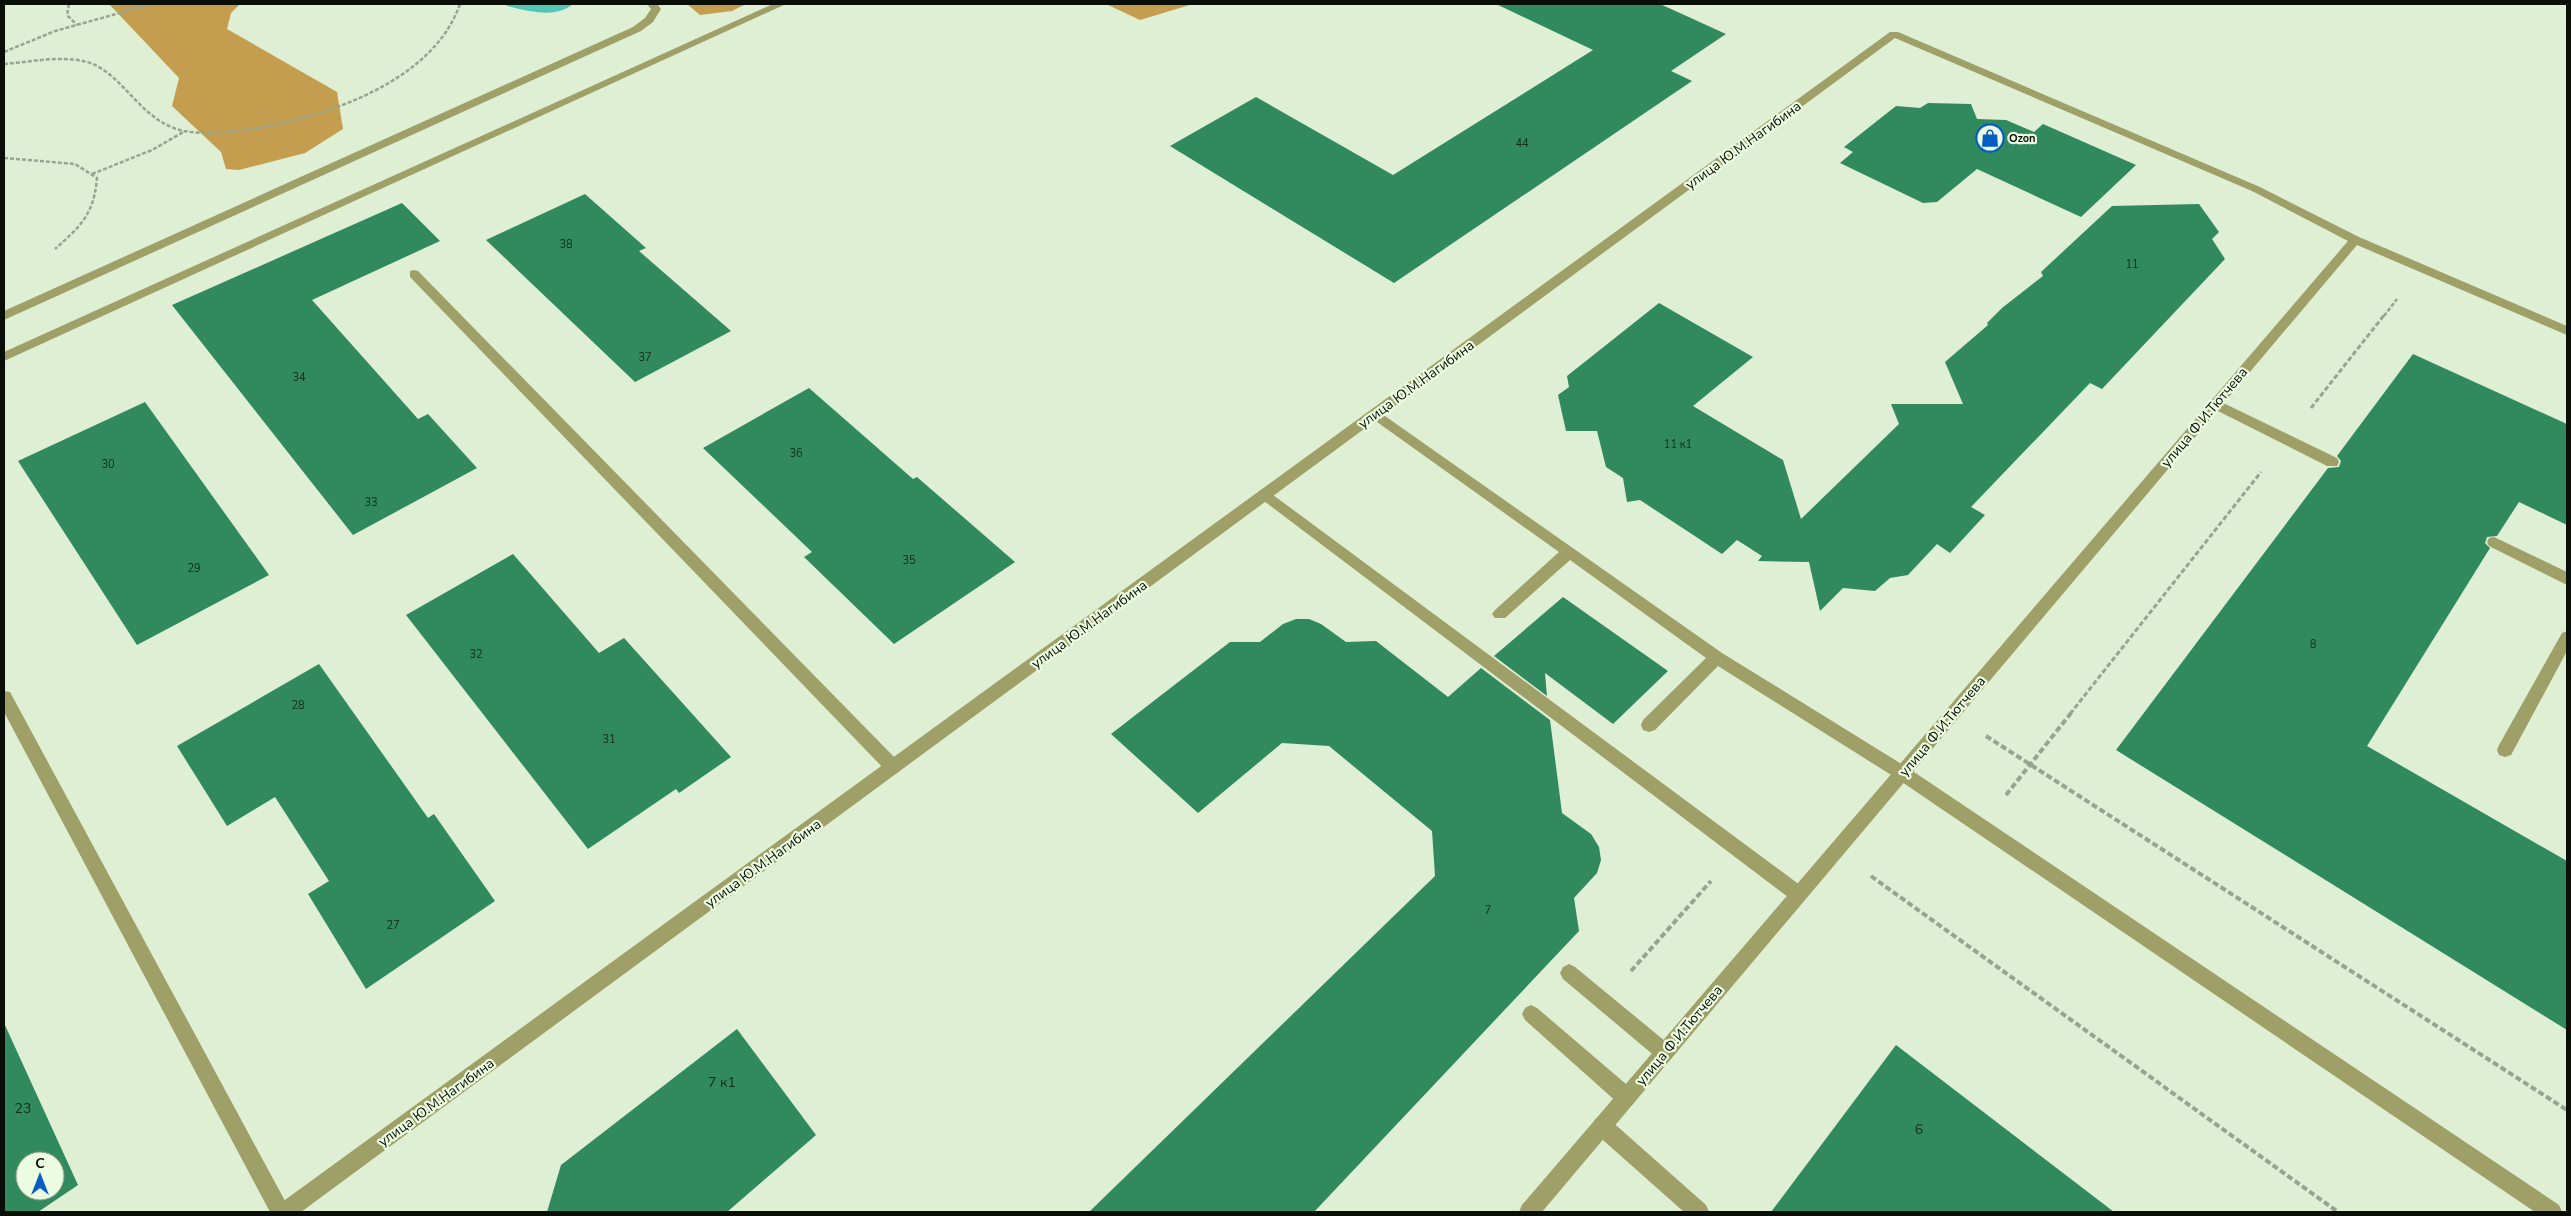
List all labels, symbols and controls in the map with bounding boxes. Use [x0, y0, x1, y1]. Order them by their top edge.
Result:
street label: улица Ю.М.Нагибина [1681, 97, 1805, 194]
shop icon: Ozon [1975, 123, 2005, 153]
place label: Ozon [2009, 131, 2036, 146]
house number: 44 [1515, 136, 1529, 151]
house number: 38 [559, 237, 573, 252]
house number: 11 [2125, 257, 2139, 272]
street label: улица Ю.М.Нагибина [1354, 336, 1478, 433]
house number: 37 [638, 350, 652, 365]
street label: улица Ф.И.Тютчева [2157, 363, 2252, 471]
house number: 34 [292, 370, 306, 385]
house number: 11 к1 [1664, 437, 1692, 452]
house number: 36 [789, 446, 803, 461]
house number: 30 [101, 457, 115, 472]
house number: 33 [364, 495, 378, 510]
house number: 35 [902, 553, 916, 568]
house number: 29 [187, 561, 201, 576]
street label: улица Ю.М.Нагибина [1027, 576, 1151, 673]
house number: 8 [2310, 637, 2317, 652]
house number: 32 [469, 647, 483, 662]
street label: улица Ф.И.Тютчева [1895, 672, 1990, 780]
house number: 28 [291, 698, 305, 713]
house number: 31 [602, 732, 616, 747]
street label: улица Ю.М.Нагибина [701, 815, 825, 912]
house number: 7 [1485, 903, 1491, 918]
house number: 27 [386, 918, 400, 933]
street label: улица Ф.И.Тютчева [1632, 981, 1727, 1089]
street label: улица Ю.М.Нагибина [374, 1054, 498, 1151]
house number: 7 к1 [708, 1073, 736, 1092]
house number: 23 [15, 1099, 31, 1118]
house number: 6 [1915, 1120, 1923, 1139]
north arrow [15, 1151, 65, 1201]
text: С [35, 1154, 45, 1173]

